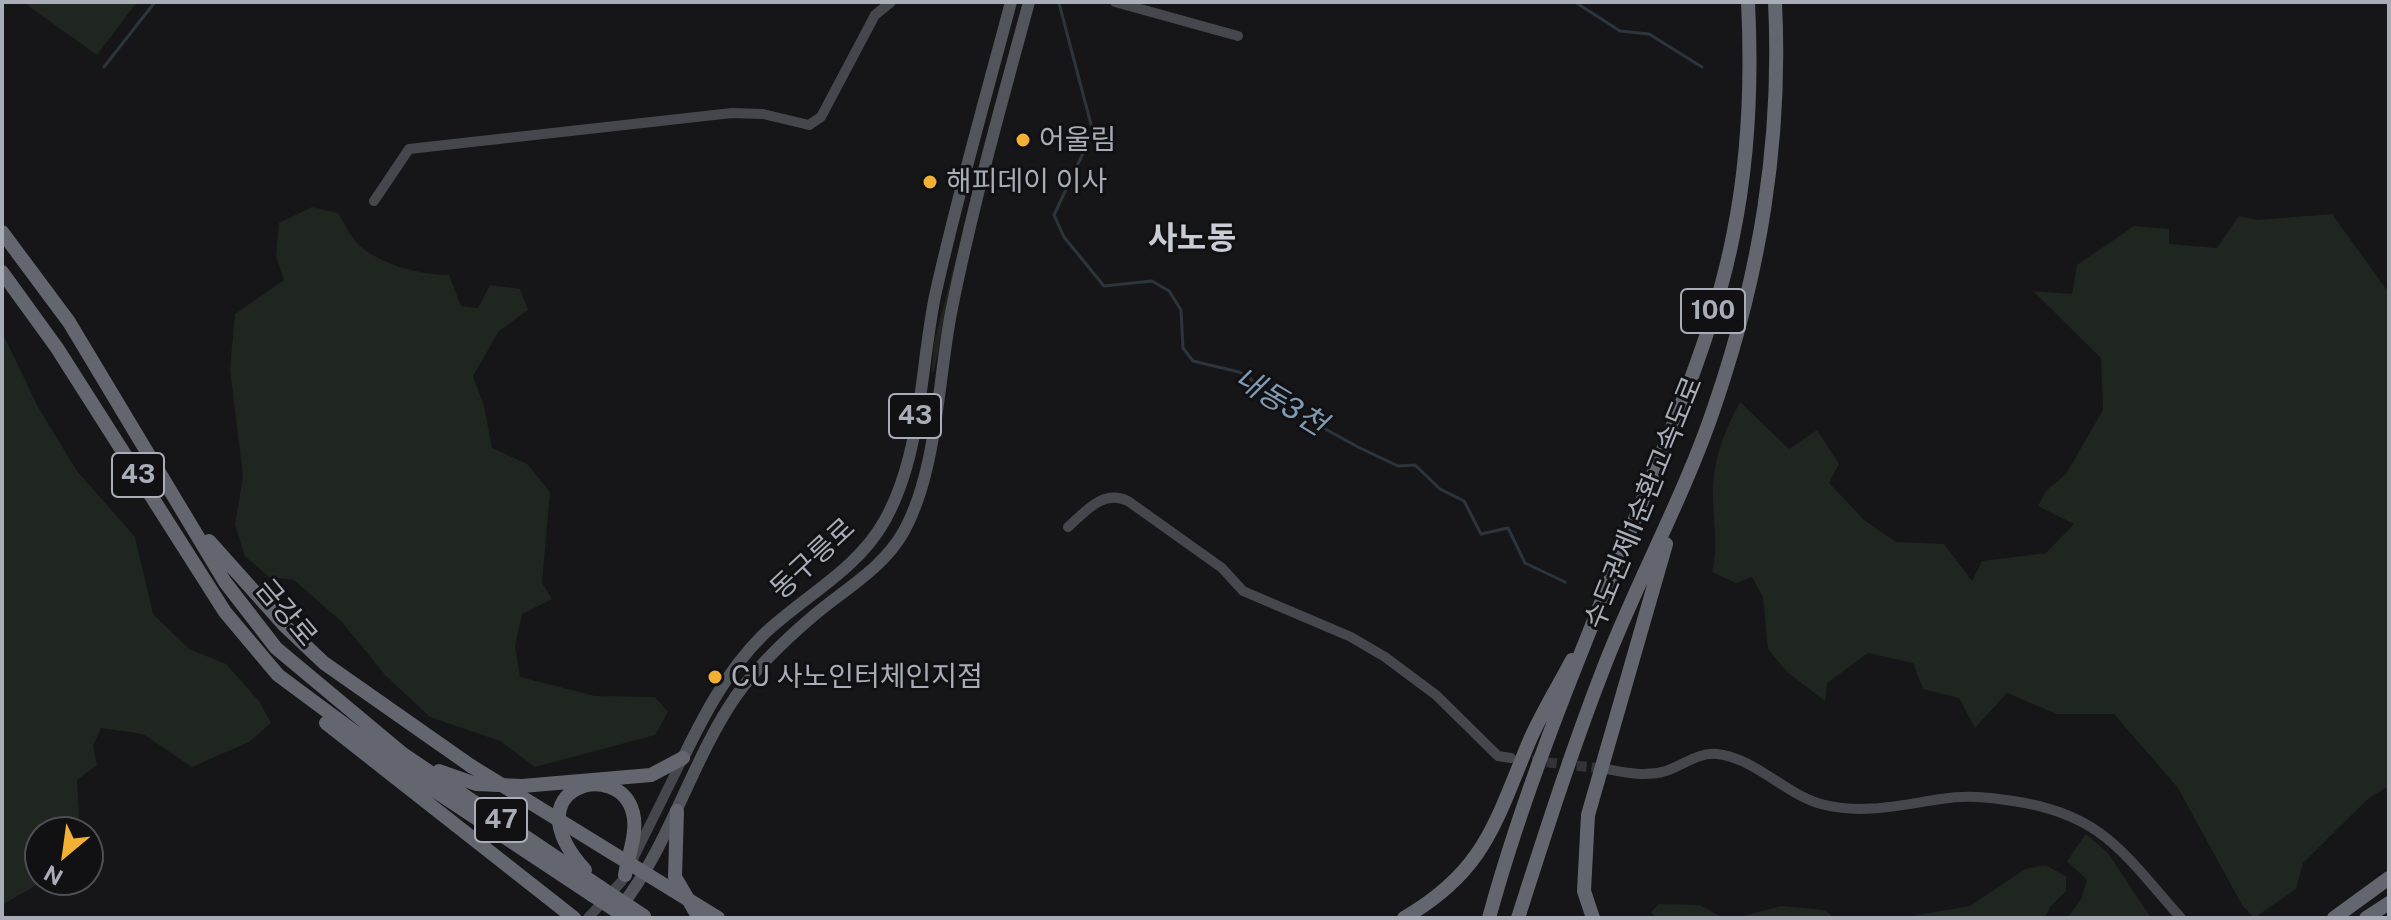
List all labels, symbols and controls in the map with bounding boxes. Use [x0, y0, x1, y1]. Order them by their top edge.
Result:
place label: 어울림 [1039, 123, 1116, 157]
marker: 어울림 [1014, 131, 1032, 149]
place label: 해피데이 이사 [946, 165, 1107, 199]
marker: 해피데이 이사 [921, 173, 939, 191]
district label: 사노동 [1148, 220, 1236, 258]
road number: 100 [1681, 289, 1745, 333]
water label: 내동3천 [1227, 361, 1333, 443]
street label: 수도권제1순환고속도로 [1578, 372, 1710, 634]
road number: 43 [889, 394, 941, 438]
road number: 43 [112, 453, 164, 497]
street label: 동구릉로 [764, 512, 862, 606]
street label: 금강로 [248, 573, 324, 653]
place label: CU 사노인터체인지점 [731, 660, 983, 694]
marker: CU 사노인터체인지점 [706, 668, 724, 686]
road number: 47 [475, 798, 527, 842]
north arrow [24, 816, 104, 896]
text: N [40, 860, 67, 891]

